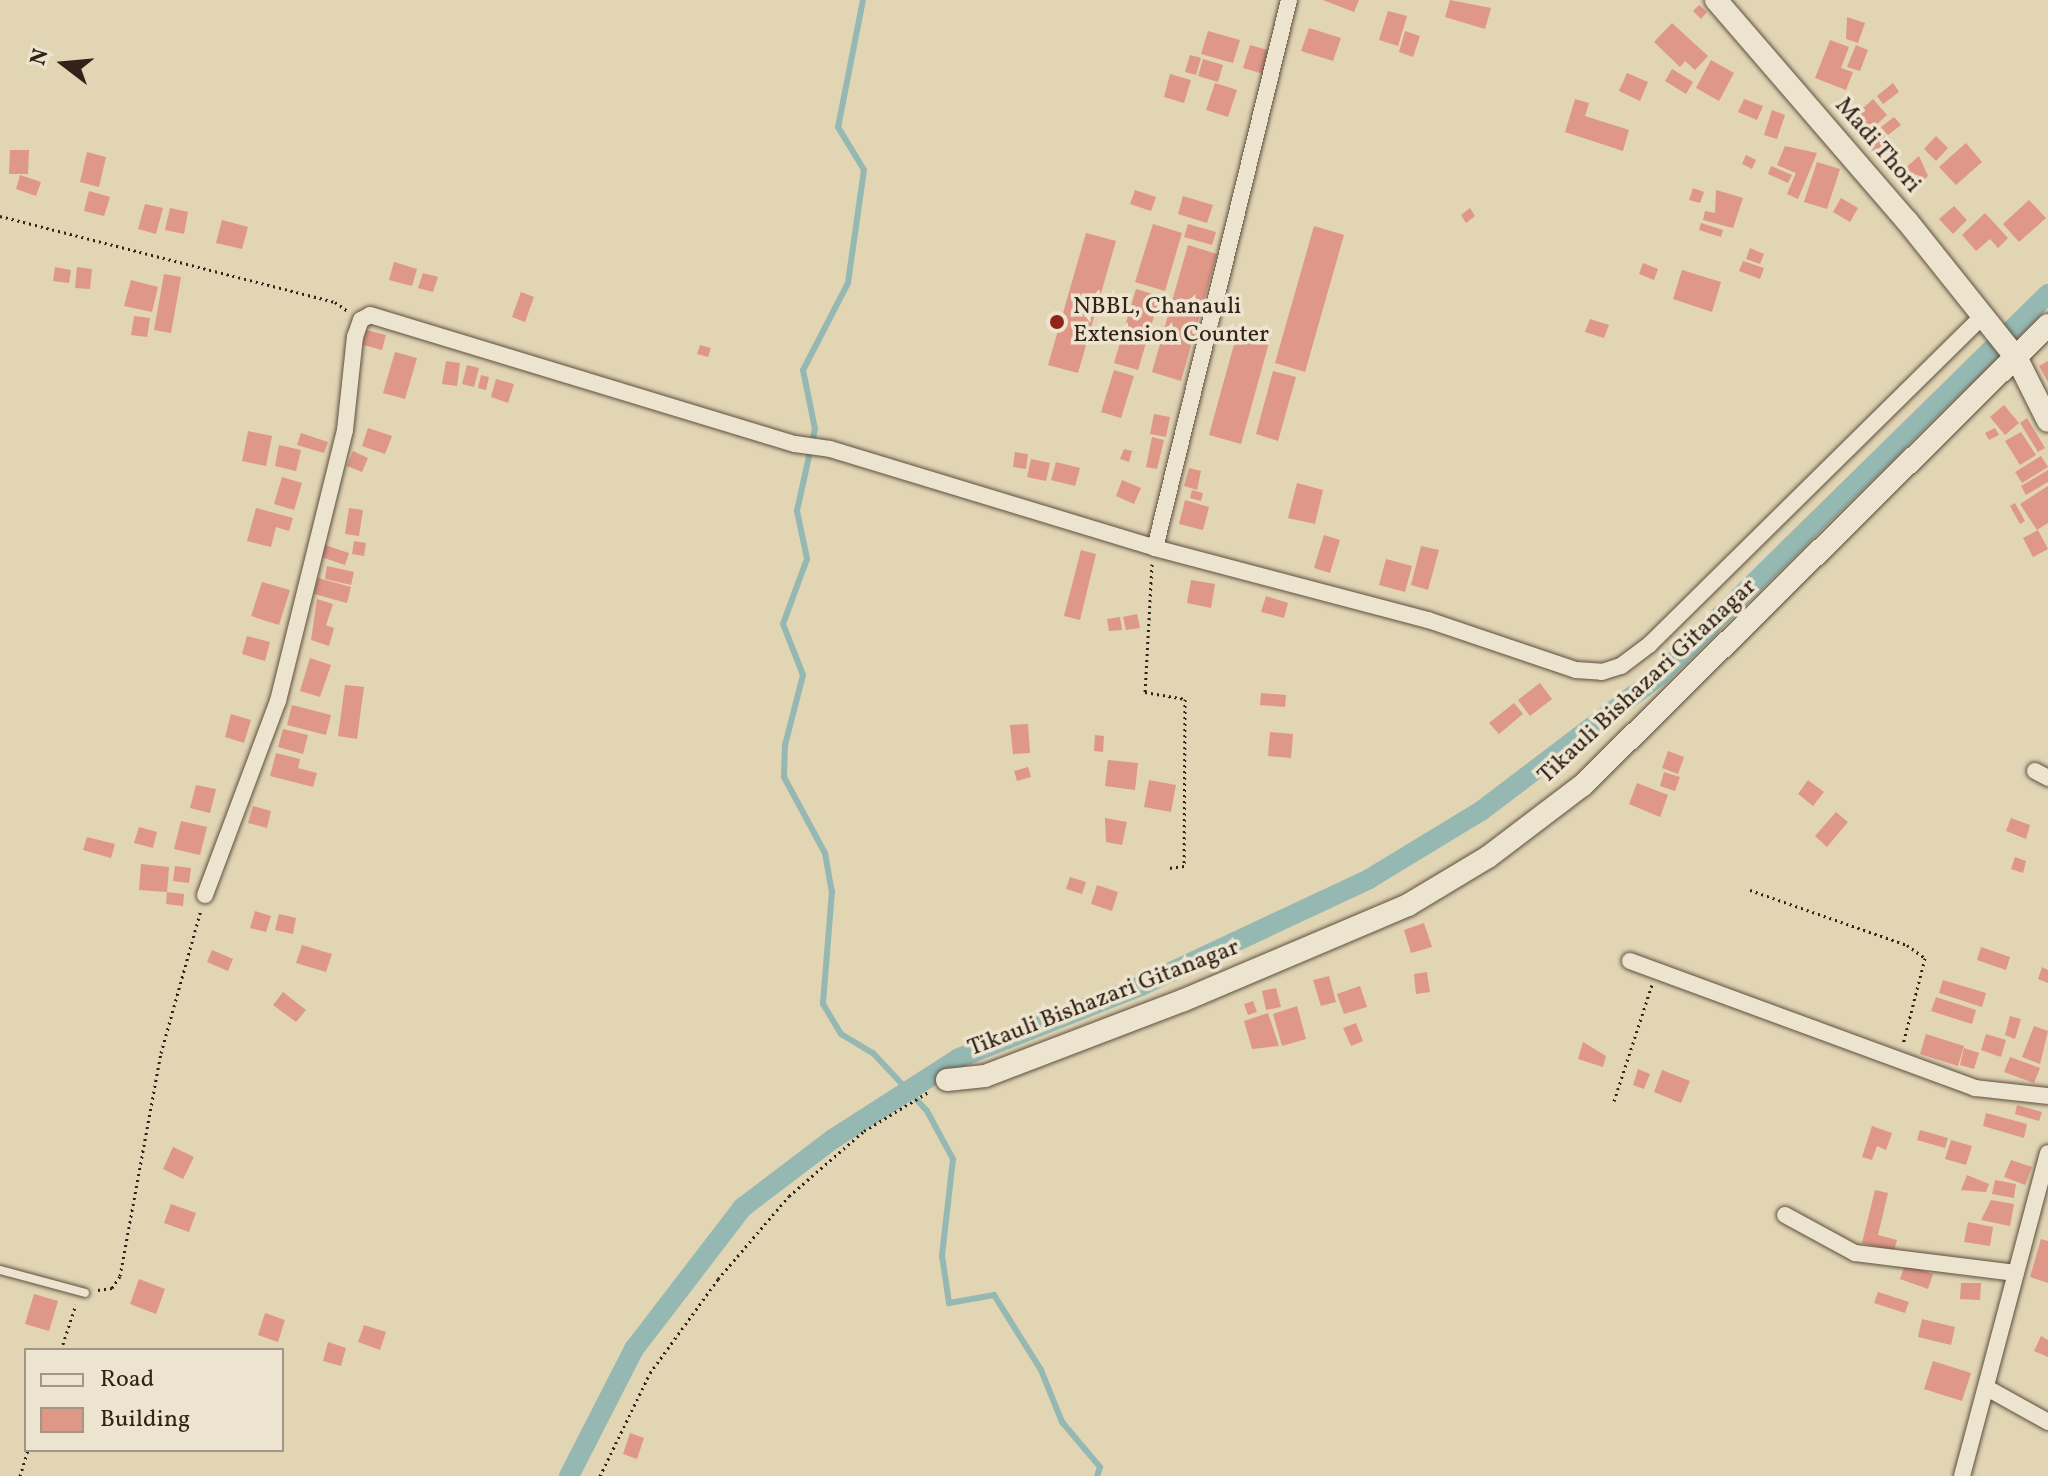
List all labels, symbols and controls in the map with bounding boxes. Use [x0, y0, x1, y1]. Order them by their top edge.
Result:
north arrow [24, 24, 104, 104]
text: N [23, 45, 58, 69]
street label: Madi Thori [1828, 92, 1926, 200]
place label: NBBL, Chanauli Extension Counter [1073, 294, 1269, 350]
marker: NBBL, Chanauli Extension Counter [1048, 313, 1066, 331]
street label: Tikauli Bishazari Gitanagar [1533, 573, 1763, 791]
street label: Tikauli Bishazari Gitanagar [964, 934, 1244, 1064]
legend [24, 1348, 284, 1452]
text: Road [100, 1363, 154, 1397]
text: Building [100, 1403, 190, 1437]

